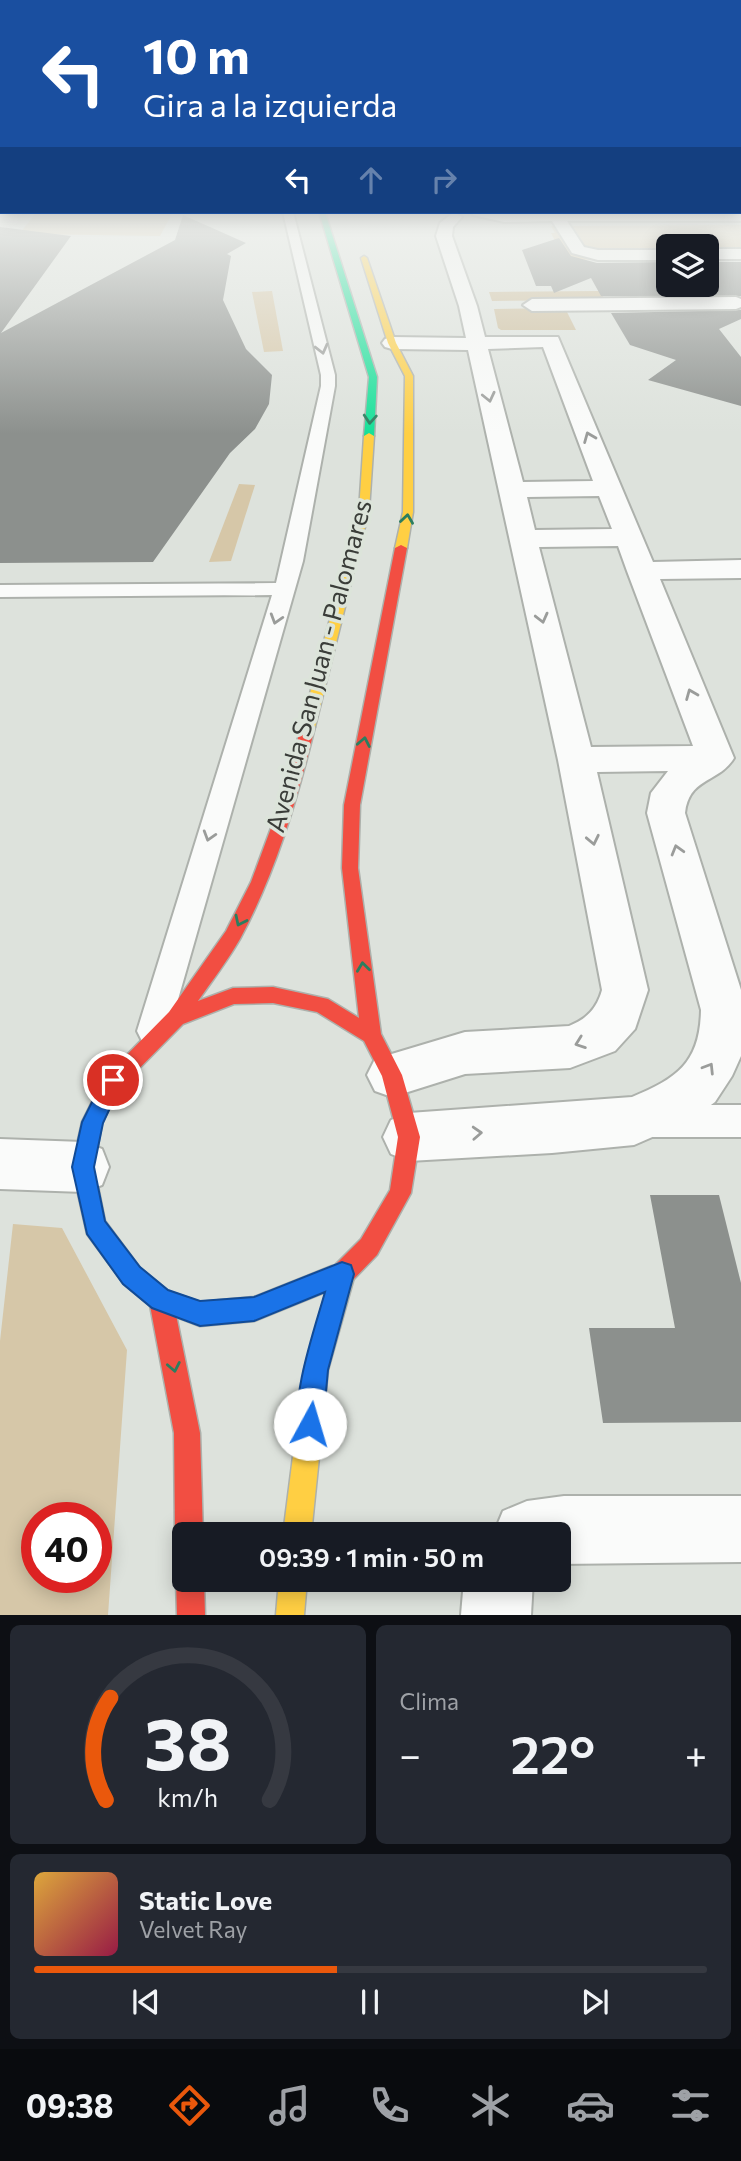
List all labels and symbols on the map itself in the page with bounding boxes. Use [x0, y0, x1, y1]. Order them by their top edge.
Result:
one-way arrow [314, 343, 328, 355]
one-way arrow [481, 391, 495, 403]
one-way arrow [363, 414, 378, 425]
one-way arrow [584, 432, 598, 444]
street label: Avenida San Juan - Palomares [258, 496, 377, 835]
one-way arrow [399, 513, 414, 525]
one-way arrow [534, 612, 548, 624]
one-way arrow [269, 613, 284, 625]
one-way arrow [685, 689, 699, 701]
one-way arrow [356, 736, 371, 748]
one-way arrow [202, 830, 217, 842]
one-way arrow [584, 834, 599, 846]
one-way arrow [670, 845, 685, 857]
one-way arrow [234, 914, 248, 926]
one-way arrow [356, 962, 371, 973]
one-way arrow [575, 1035, 587, 1049]
pin [83, 1050, 143, 1110]
one-way arrow [701, 1063, 714, 1076]
one-way arrow [472, 1126, 483, 1141]
one-way arrow [165, 1361, 180, 1373]
position arrow [273, 1387, 347, 1461]
speed limit sign: 40 [21, 1502, 112, 1593]

